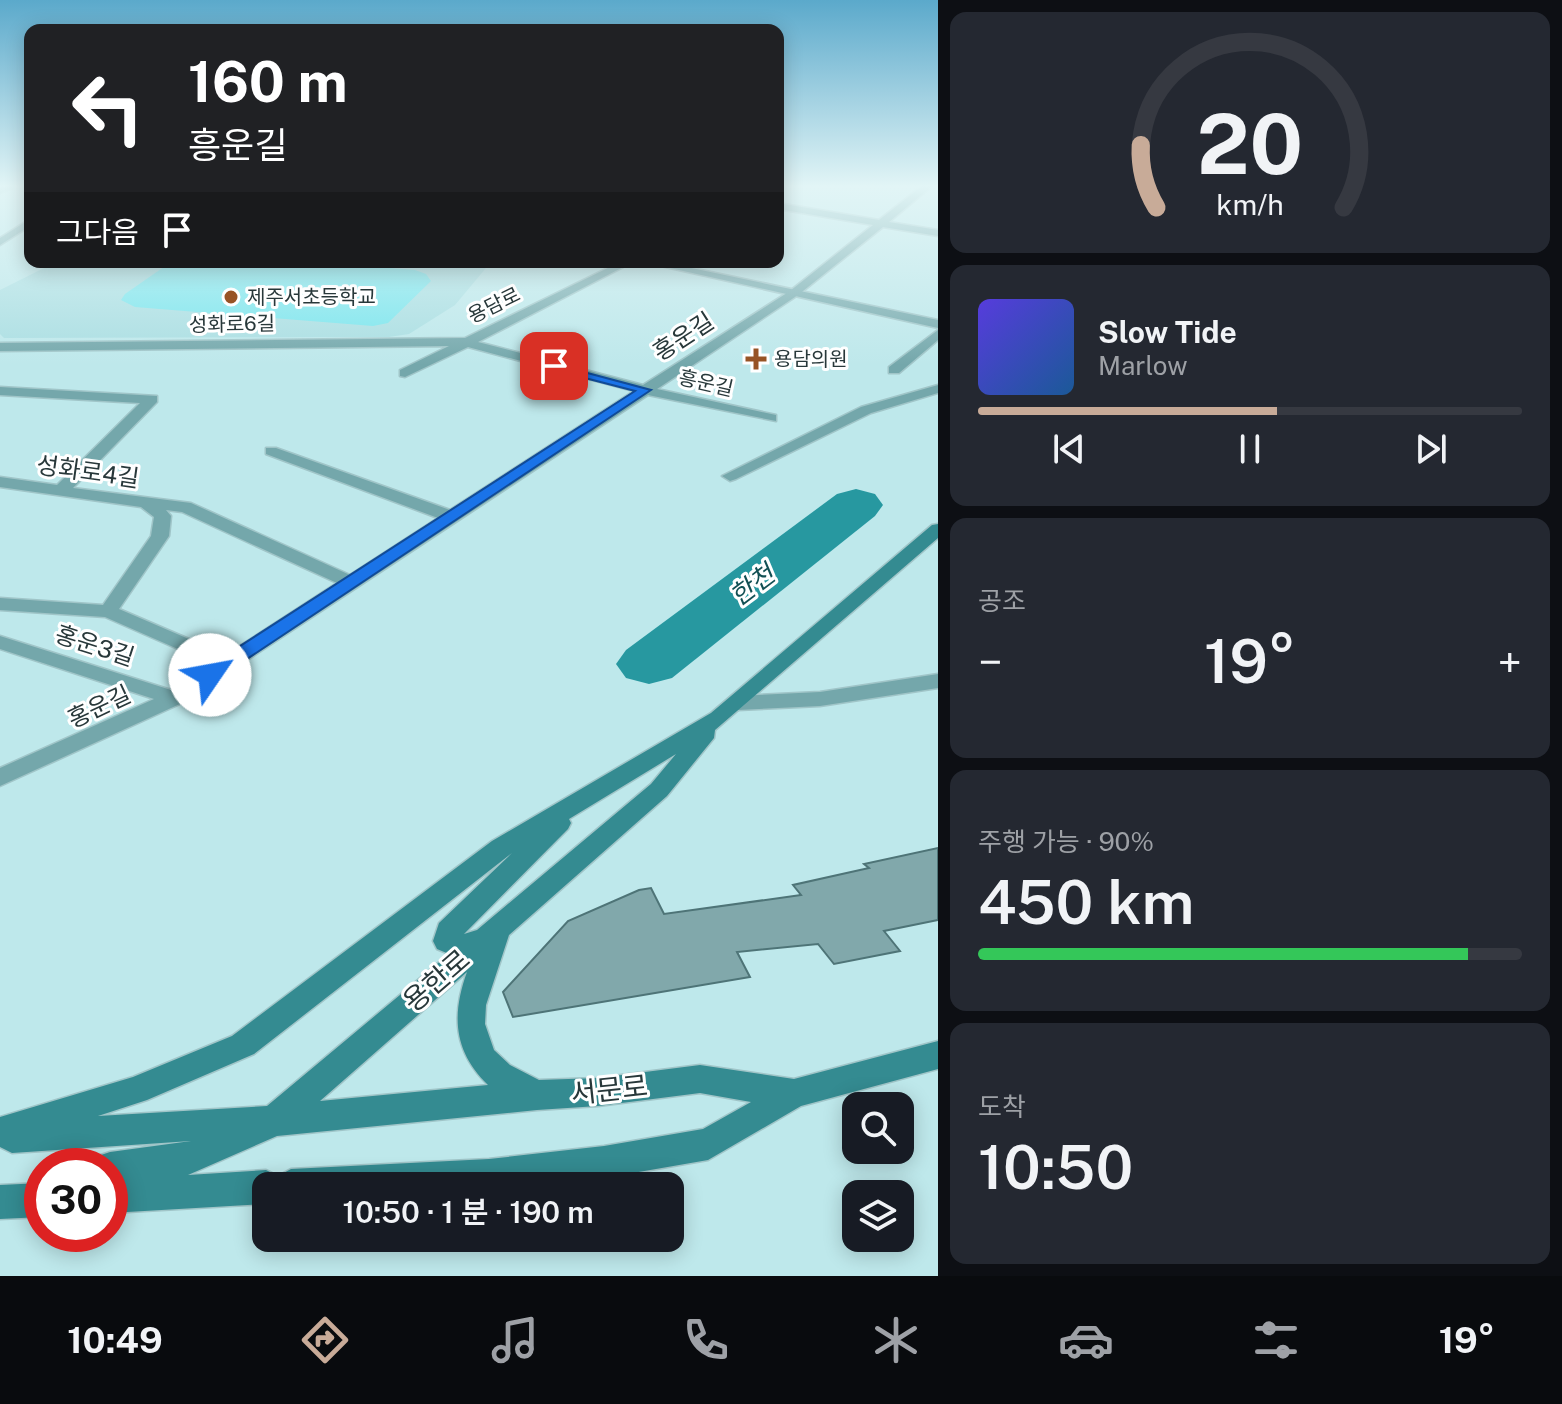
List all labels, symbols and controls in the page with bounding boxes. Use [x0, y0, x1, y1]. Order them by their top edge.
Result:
text: 160 m [188, 49, 348, 115]
icon: left [56, 56, 160, 160]
text: 20 [1197, 95, 1303, 193]
text: 흥운길 [188, 124, 287, 166]
text: km/h [1216, 189, 1284, 222]
icon: arrive [155, 208, 199, 252]
text: 그다음 [56, 214, 139, 250]
street label: 용담로 [464, 282, 524, 328]
place label: 제주서초등학교 [247, 285, 376, 309]
marker: 제주서초등학교 [222, 288, 240, 306]
street label: 홍운길 [648, 306, 718, 366]
street label: 성화로6길 [189, 311, 275, 337]
text: Slow Tide [1098, 314, 1237, 350]
pin [520, 332, 588, 400]
icon: arrive [532, 344, 576, 388]
place label: 용담의원 [774, 347, 848, 371]
marker: 용담의원 [745, 348, 767, 370]
text: Marlow [1098, 350, 1188, 381]
street label: 흥운길 [676, 365, 736, 401]
icon: previous [1047, 427, 1091, 471]
icon: pause [1228, 427, 1272, 471]
icon: next [1409, 427, 1453, 471]
street label: 성화로4길 [35, 450, 141, 492]
water label: 한천 [724, 556, 783, 612]
text: 공조 [978, 585, 1026, 616]
street label: 홍운3길 [52, 619, 138, 671]
text: 19° [1204, 626, 1296, 697]
position arrow [168, 633, 252, 717]
text: − [978, 636, 1002, 688]
text: + [1498, 636, 1522, 688]
street label: 홍운길 [63, 679, 135, 733]
text: 주행 가능 · 90% [978, 826, 1154, 857]
text: 450 km [978, 867, 1195, 938]
street label: 용한로 [396, 942, 476, 1018]
street label: 서문로 [569, 1069, 649, 1109]
text: 도착 [978, 1091, 1026, 1122]
map controls [842, 1092, 914, 1252]
button: search [842, 1092, 914, 1164]
text: 10:50 [978, 1132, 1133, 1203]
speed limit sign: 30 [24, 1148, 128, 1252]
button: layers [842, 1180, 914, 1252]
text: 10:50 · 1 분 · 190 m [342, 1194, 594, 1230]
icon: directions [297, 1312, 353, 1368]
icon: music [487, 1312, 543, 1368]
icon: phone [678, 1312, 734, 1368]
icon: climate [868, 1312, 924, 1368]
icon: car [1058, 1312, 1114, 1368]
icon: filters [1248, 1312, 1304, 1368]
text: 10:49 [67, 1319, 163, 1361]
text: 19° [1439, 1319, 1495, 1361]

